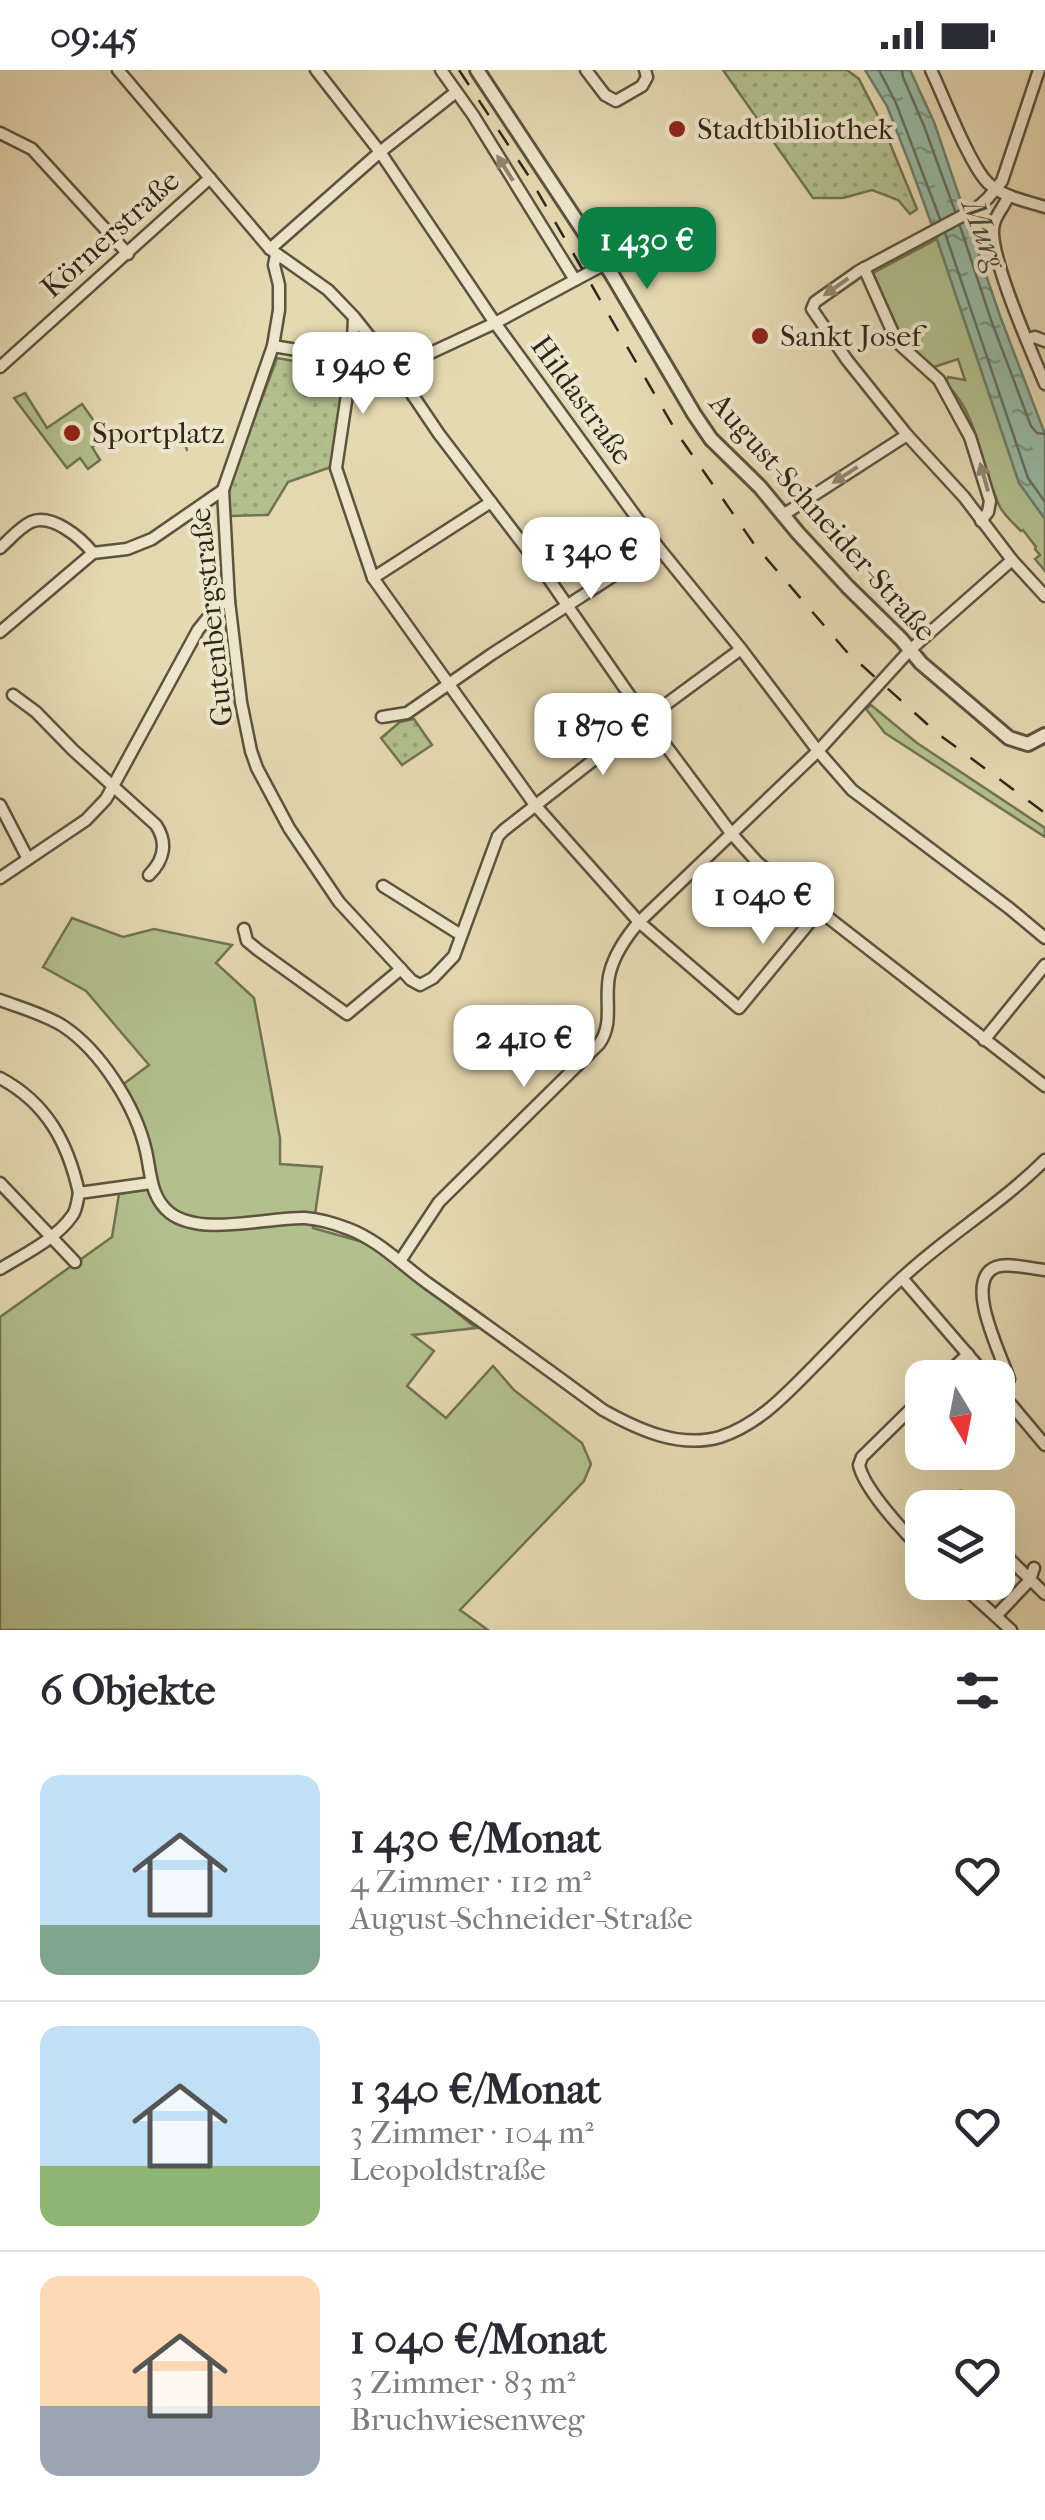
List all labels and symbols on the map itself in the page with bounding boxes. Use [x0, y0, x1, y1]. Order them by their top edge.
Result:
place label: Stadtbibliothek [697, 112, 894, 147]
marker: Stadtbibliothek [666, 118, 688, 140]
one-way arrow [497, 154, 514, 182]
street label: Körnerstraße [34, 163, 187, 305]
water label: Murg [954, 192, 1015, 276]
pin: 1 430 € [555, 207, 739, 292]
one-way arrow [823, 277, 850, 296]
place label: Sankt Josef [780, 319, 927, 354]
marker: Sankt Josef [749, 325, 771, 347]
street label: Hildastraße [523, 329, 640, 472]
pin: 1 940 € [271, 332, 455, 417]
street label: August-Schneider-Straße [701, 386, 943, 649]
place label: Sportplatz [92, 416, 225, 451]
marker: Sportplatz [61, 422, 83, 444]
one-way arrow [975, 461, 991, 492]
one-way arrow [831, 466, 859, 484]
street label: Gutenbergstraße [183, 506, 240, 728]
pin: 1 340 € [499, 517, 683, 602]
pin: 1 870 € [511, 693, 695, 778]
pin: 1 040 € [671, 862, 855, 947]
pin: 2 410 € [432, 1005, 616, 1090]
north arrow [905, 1360, 1015, 1470]

